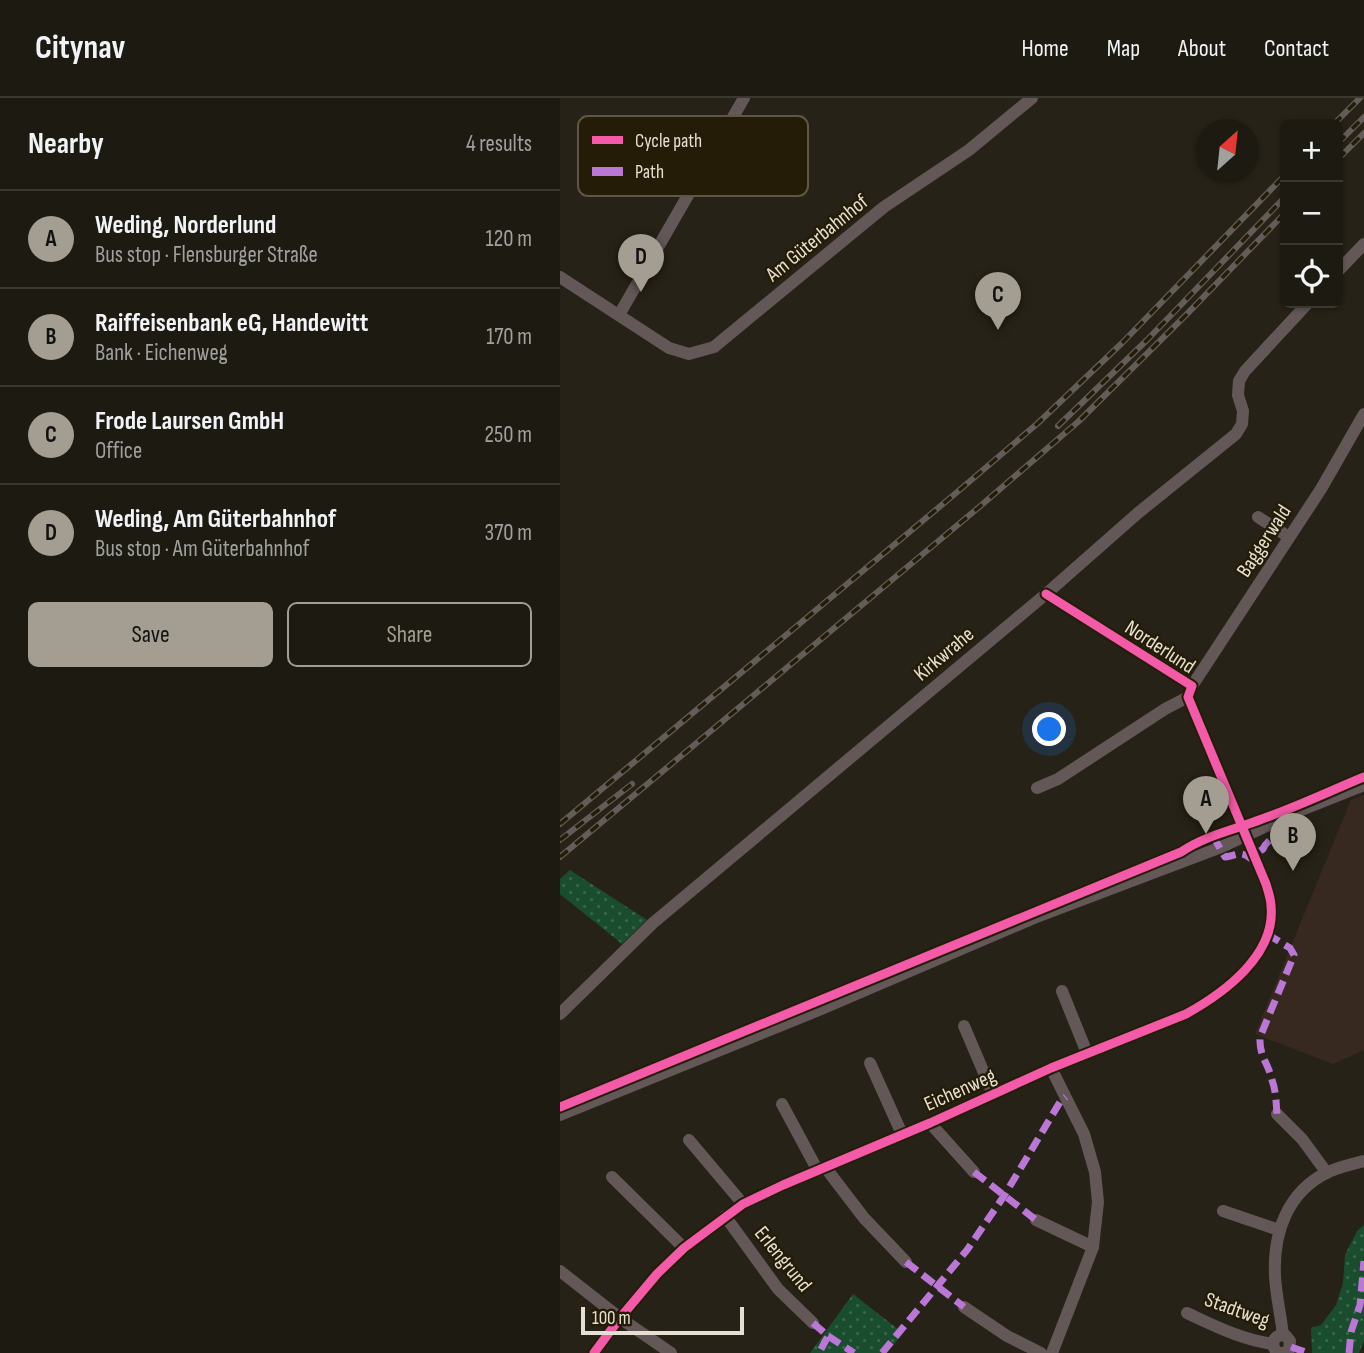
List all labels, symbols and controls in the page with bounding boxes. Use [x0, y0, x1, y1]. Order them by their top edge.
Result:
text: Citynav [35, 28, 125, 68]
text: Home [1021, 34, 1069, 63]
text: Map [1107, 34, 1140, 63]
text: About [1178, 34, 1226, 63]
text: Contact [1264, 34, 1329, 63]
legend [578, 116, 808, 196]
north arrow [1196, 119, 1259, 182]
map controls [1280, 119, 1343, 308]
button: + [1280, 119, 1343, 182]
text: Nearby [28, 126, 104, 162]
text: 4 results [466, 130, 532, 158]
text: Cycle path [635, 130, 702, 153]
text: Path [635, 161, 664, 184]
button: − [1280, 182, 1343, 245]
street label: Am Güterbahnhof [760, 188, 874, 288]
text: Weding, Norderlund [95, 210, 276, 241]
text: A [46, 225, 56, 253]
text: 120 m [486, 225, 532, 253]
pin: D [618, 234, 664, 292]
text: Bus stop · Flensburger Straße [95, 241, 318, 269]
button: locate [1280, 245, 1343, 308]
pin: C [975, 272, 1021, 330]
text: Raiffeisenbank eG, Handewitt [95, 308, 368, 339]
text: B [46, 323, 56, 351]
text: 170 m [486, 323, 532, 351]
text: Bank · Eichenweg [95, 339, 228, 367]
text: Frode Laursen GmbH [95, 406, 284, 437]
text: C [45, 421, 57, 449]
text: 250 m [485, 421, 532, 449]
text: Office [95, 437, 142, 465]
street label: Baggerwald [1231, 500, 1297, 582]
text: Weding, Am Güterbahnhof [95, 504, 336, 535]
text: D [45, 519, 57, 547]
text: 370 m [485, 519, 532, 547]
text: Bus stop · Am Güterbahnhof [95, 535, 309, 563]
button: Save [28, 602, 273, 667]
button: Share [287, 602, 532, 667]
street label: Norderlund [1120, 615, 1200, 679]
street label: Kirkwrahe [909, 622, 979, 686]
your location [1032, 712, 1066, 746]
pin: A [1183, 776, 1229, 834]
pin: B [1270, 813, 1316, 871]
street label: Eichenweg [920, 1063, 1000, 1117]
street label: Erlengrund [749, 1221, 817, 1297]
street label: Stadtweg [1201, 1287, 1273, 1333]
scale bar [581, 1304, 744, 1336]
text: 100 m [592, 1307, 631, 1330]

